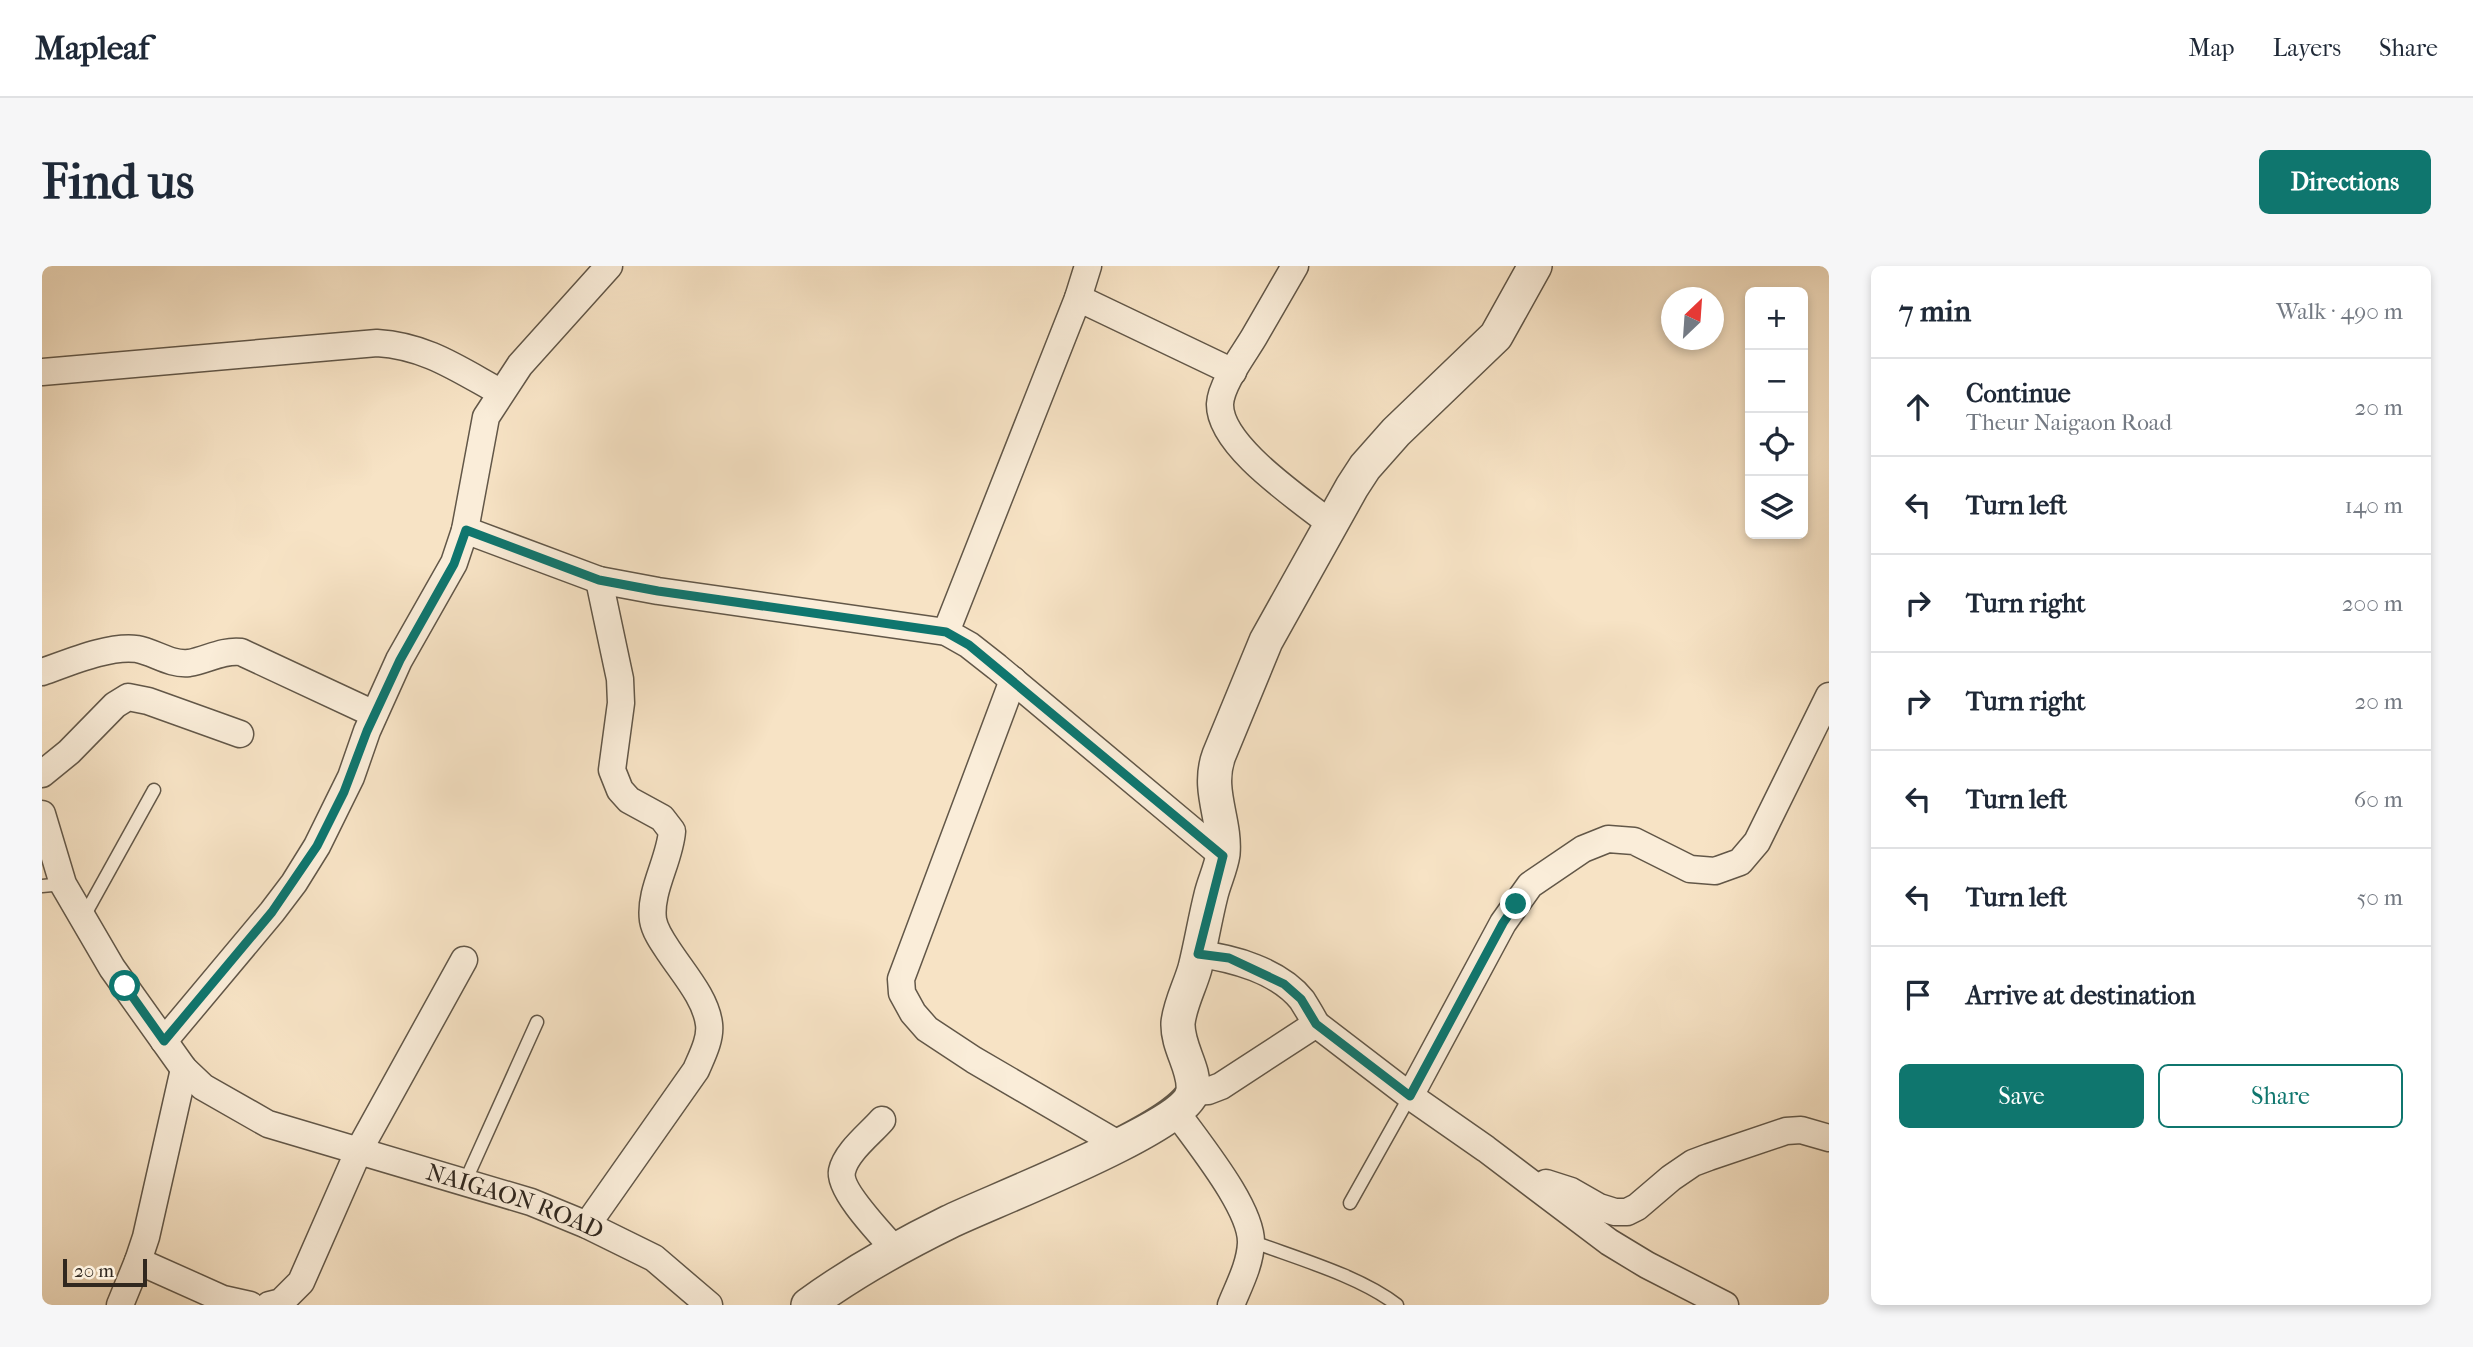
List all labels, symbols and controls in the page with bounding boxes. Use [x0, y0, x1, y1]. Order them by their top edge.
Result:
text: Mapleaf [35, 29, 149, 68]
text: Map [2189, 34, 2235, 62]
text: Layers [2273, 34, 2341, 62]
text: Share [2379, 34, 2438, 62]
button: Directions [2259, 150, 2431, 214]
text: Find us [42, 153, 194, 211]
north arrow [1661, 287, 1724, 350]
map controls [1745, 287, 1808, 539]
button: + [1745, 287, 1808, 350]
text: 7 min [1899, 294, 1971, 329]
text: Walk · 490 m [2276, 298, 2403, 325]
button: − [1745, 350, 1808, 413]
text: Continue [1966, 378, 2071, 409]
icon: ahead [1899, 388, 1937, 426]
text: 20 m [2354, 394, 2403, 421]
text: Theur Naigaon Road [1966, 409, 2172, 436]
button: locate [1745, 413, 1808, 476]
button: layers [1745, 476, 1808, 539]
icon: left [1899, 486, 1937, 524]
text: Turn left [1966, 490, 2067, 521]
text: 140 m [2344, 492, 2403, 519]
icon: right [1899, 584, 1937, 622]
text: Turn right [1966, 588, 2086, 619]
text: 200 m [2342, 590, 2403, 617]
icon: right [1899, 682, 1937, 720]
text: Turn right [1966, 686, 2086, 717]
text: 20 m [2354, 688, 2403, 715]
icon: left [1899, 780, 1937, 818]
text: Turn left [1966, 784, 2067, 815]
text: 60 m [2354, 786, 2403, 813]
icon: left [1899, 878, 1937, 916]
text: Turn left [1966, 882, 2067, 913]
text: 50 m [2356, 884, 2403, 911]
route end [1500, 888, 1531, 919]
route start [109, 970, 140, 1001]
icon: arrive [1899, 976, 1937, 1014]
text: Arrive at destination [1966, 980, 2196, 1011]
button: Save [1899, 1064, 2144, 1128]
button: Share [2158, 1064, 2403, 1128]
street label: NAIGAON ROAD [423, 1158, 608, 1245]
scale bar [63, 1256, 147, 1288]
text: 20 m [74, 1260, 114, 1282]

